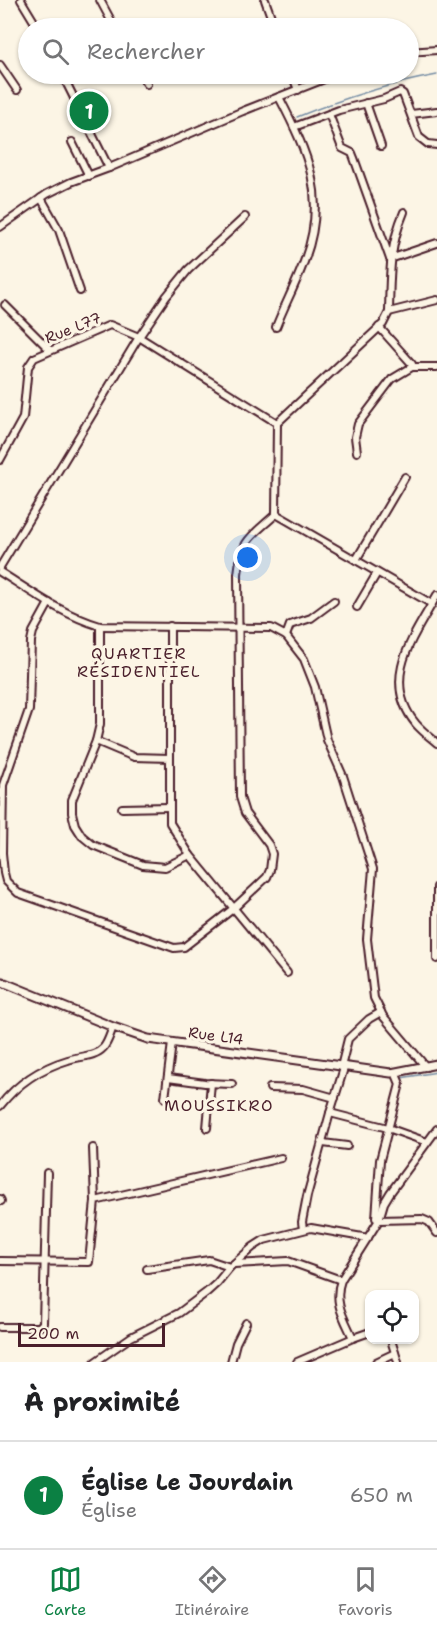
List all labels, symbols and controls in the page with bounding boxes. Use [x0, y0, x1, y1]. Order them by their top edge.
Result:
search box [18, 18, 419, 84]
icon: search [39, 35, 72, 68]
text: Rechercher [87, 37, 206, 66]
pin: 1 [70, 88, 109, 134]
street label: Rue L77 [42, 308, 104, 348]
your location [233, 543, 262, 572]
district label: QUARTIER RÉSIDENTIEL [77, 643, 201, 682]
street label: Rue L14 [187, 1022, 245, 1050]
district label: MOUSSIKRO [164, 1095, 274, 1116]
map controls [365, 1290, 419, 1344]
button: locate [365, 1290, 419, 1344]
scale bar [18, 1320, 165, 1348]
text: 200 m [27, 1323, 79, 1344]
text: À proximité [24, 1384, 180, 1419]
text: Église Le Jourdain [81, 1468, 293, 1497]
text: 1 [39, 1482, 48, 1508]
text: 650 m [350, 1482, 413, 1508]
text: Église [81, 1497, 137, 1523]
tab: Carte [44, 1563, 86, 1620]
tab: Itinéraire [175, 1563, 249, 1620]
tab: Favoris [338, 1563, 393, 1620]

